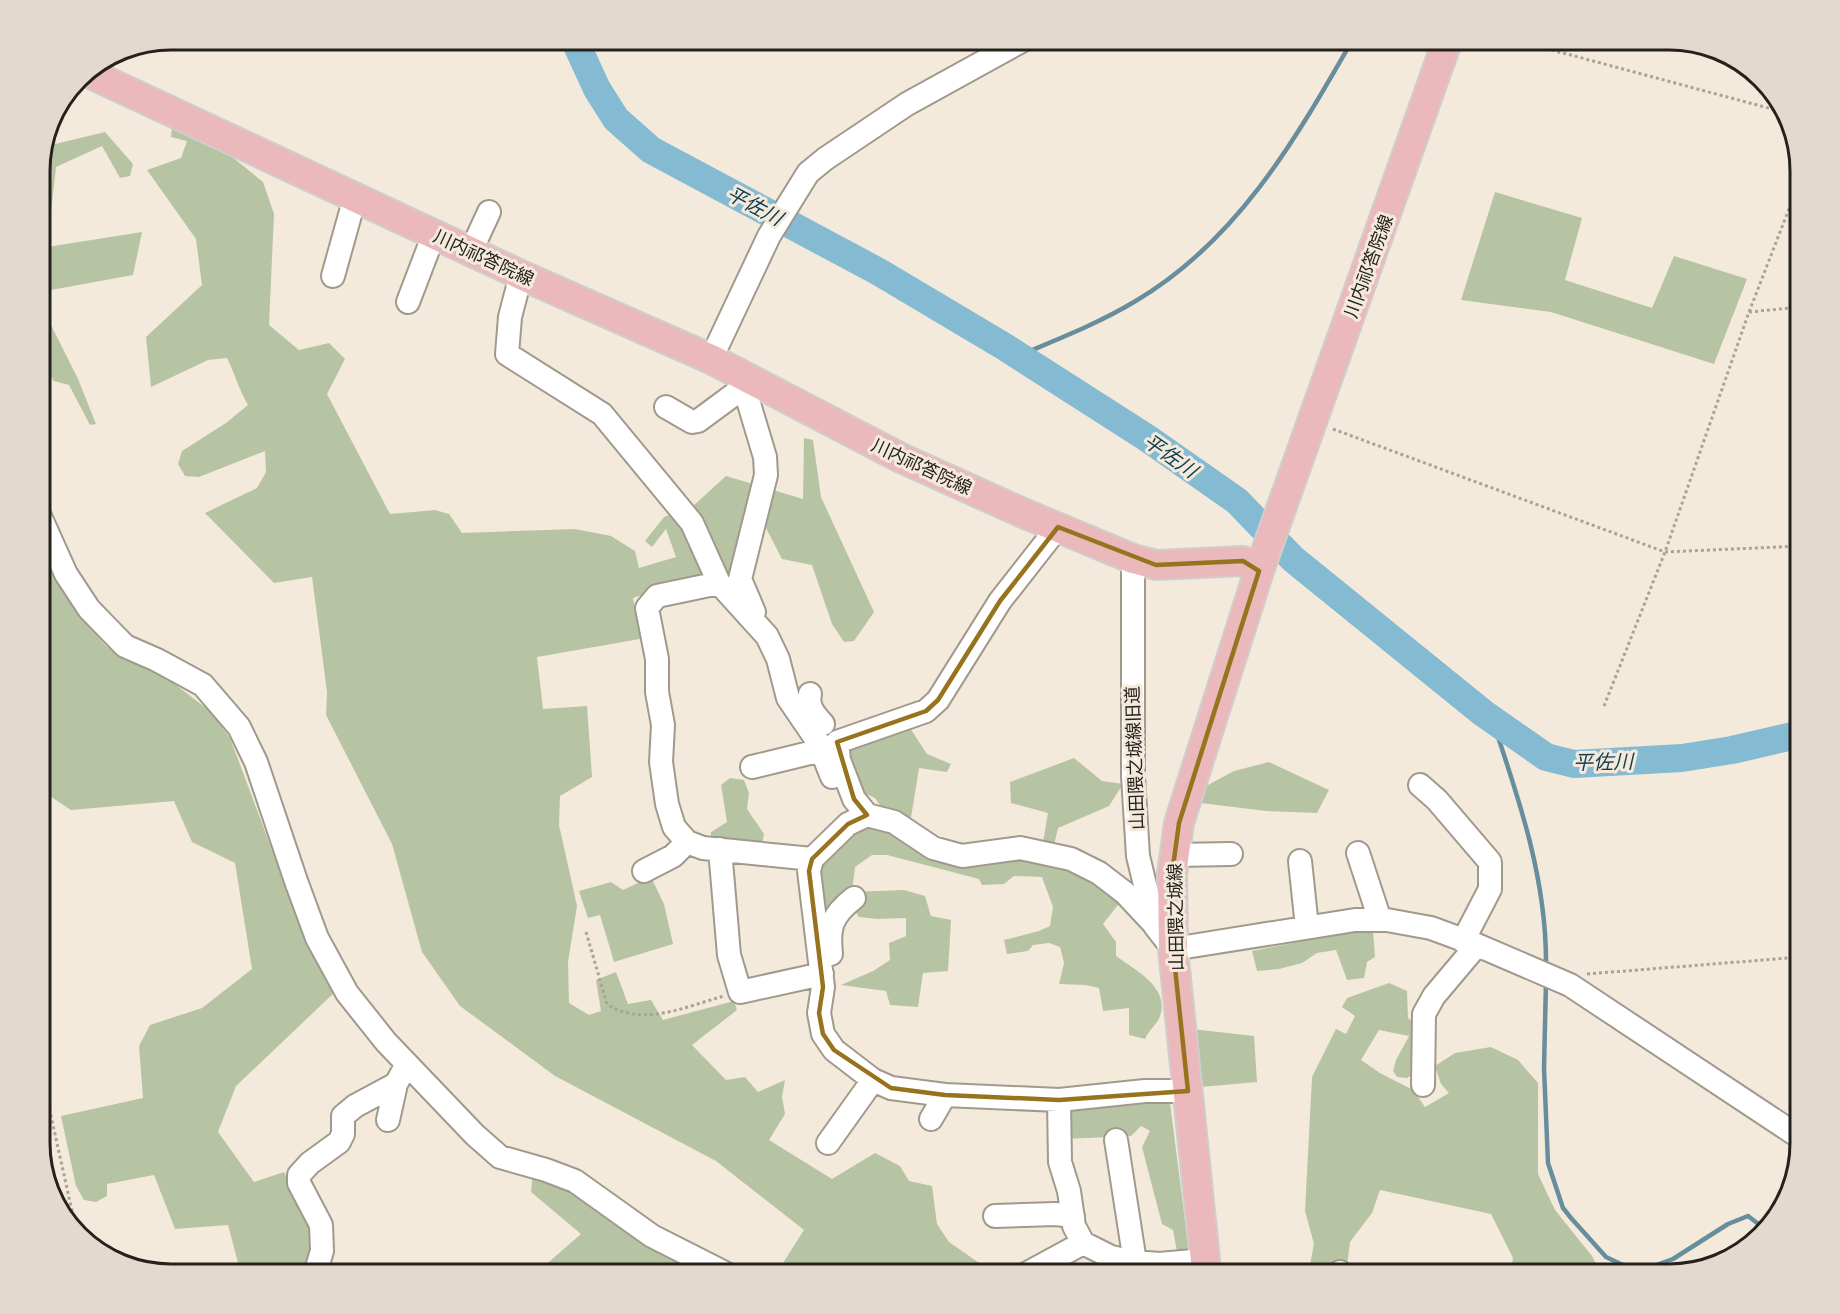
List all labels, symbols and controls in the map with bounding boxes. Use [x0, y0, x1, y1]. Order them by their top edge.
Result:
water label: 平佐川 [723, 180, 789, 231]
street label: 川内祁答院線 [1339, 211, 1397, 321]
street label: 川内祁答院線 [430, 224, 538, 290]
water label: 平佐川 [1140, 428, 1204, 483]
street label: 川内祁答院線 [868, 433, 976, 499]
street label: 山田隈之城線旧道 [1120, 686, 1148, 830]
water label: 平佐川 [1573, 748, 1635, 774]
street label: 山田隈之城線 [1163, 863, 1187, 971]

